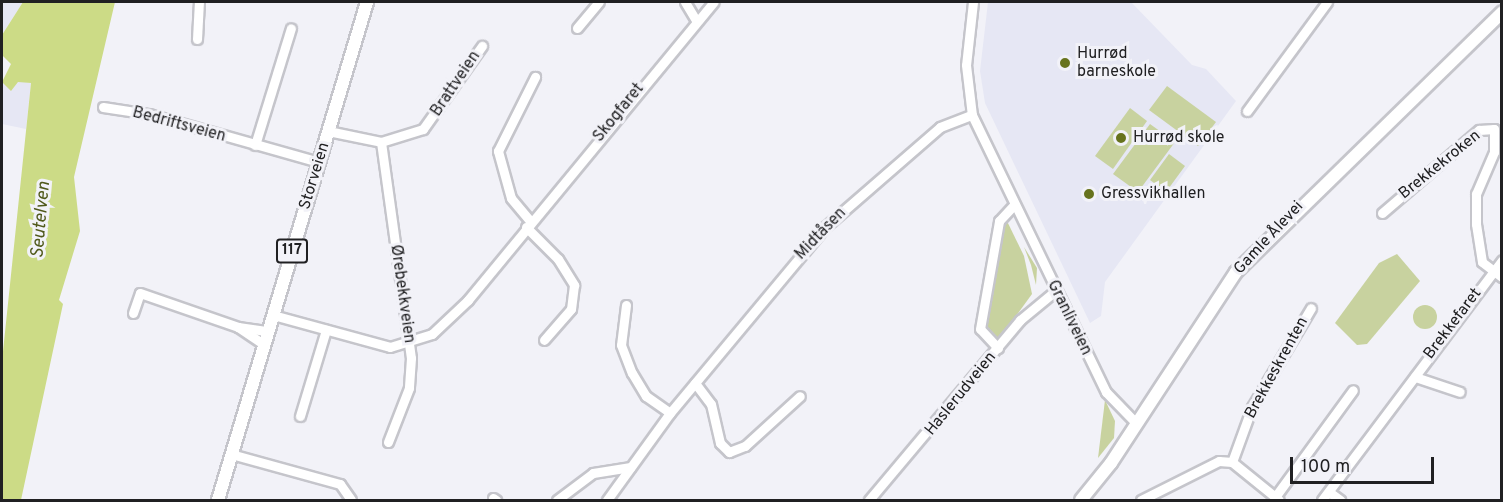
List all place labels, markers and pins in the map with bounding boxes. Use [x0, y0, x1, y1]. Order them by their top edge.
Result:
place label: Hurrød barneskole [1077, 44, 1156, 82]
marker: Hurrød barneskole [1058, 56, 1072, 70]
place label: Hurrød skole [1133, 128, 1224, 148]
marker: Hurrød skole [1114, 131, 1128, 145]
place label: Gressvikhallen [1101, 184, 1205, 204]
marker: Gressvikhallen [1082, 187, 1096, 201]

